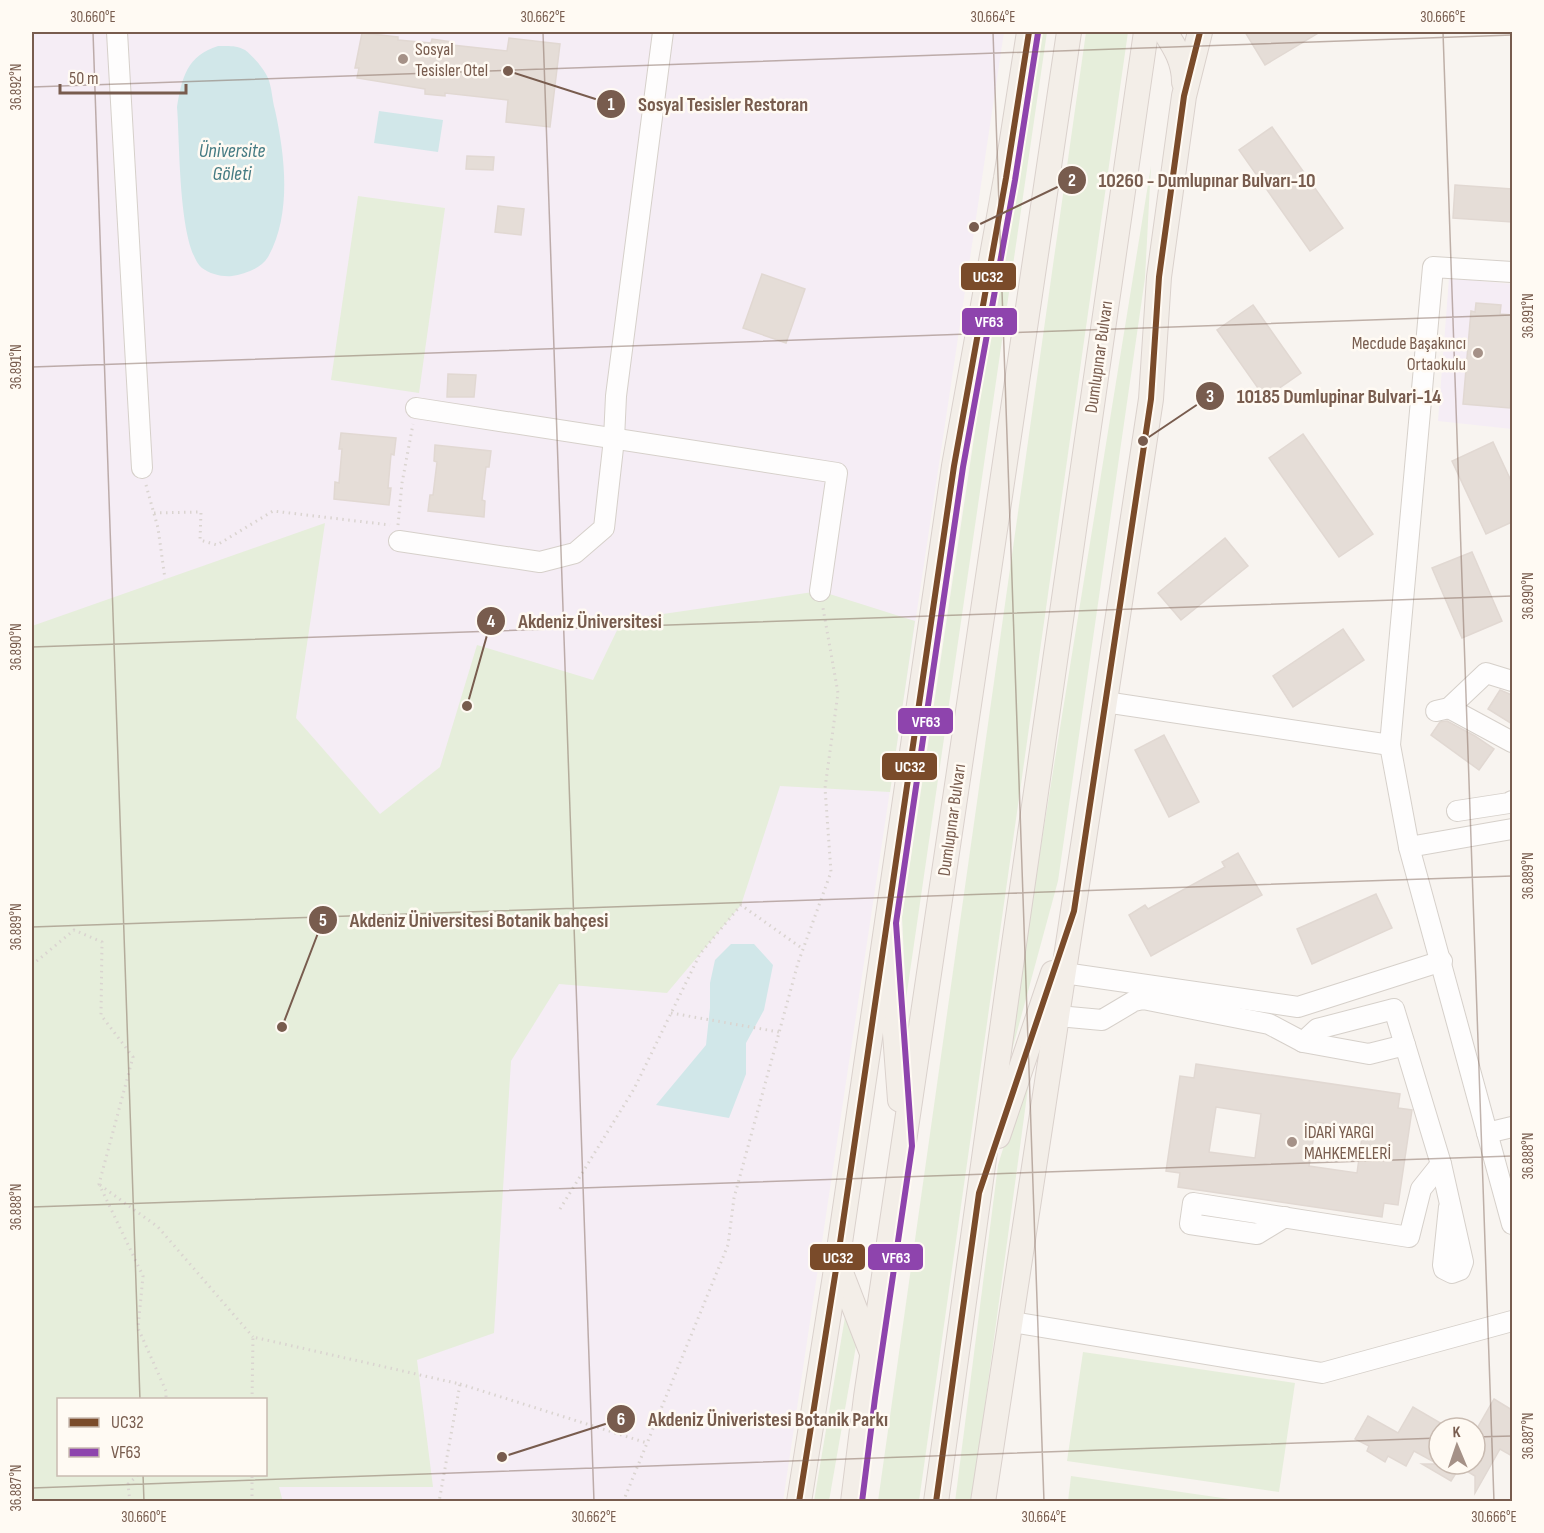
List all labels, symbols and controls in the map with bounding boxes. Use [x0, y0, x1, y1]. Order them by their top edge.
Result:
text: 30.660°E [70, 8, 116, 27]
text: 30.662°E [520, 8, 566, 27]
text: 30.664°E [971, 8, 1015, 27]
text: 30.666°E [1420, 8, 1466, 27]
place label: Sosyal Tesisler Otel [415, 39, 488, 81]
marker: Sosyal Tesisler Otel [396, 52, 410, 66]
scale bar [60, 57, 186, 95]
text: 36.892°N [7, 64, 26, 110]
text: 50 m [69, 68, 99, 89]
callout: Sosyal Tesisler Restoran [596, 85, 820, 123]
text: Sosyal Tesisler Restoran [638, 93, 808, 117]
text: 1 [607, 94, 615, 115]
water label: Üniversite Göleti [199, 139, 266, 186]
callout: 10260 - Dumlupınar Bulvarı-10 [1057, 161, 1328, 199]
text: 10260 - Dumlupınar Bulvarı-10 [1098, 169, 1316, 193]
text: 2 [1068, 170, 1076, 191]
line badge: UC32 [960, 262, 1017, 291]
text: UC32 [973, 268, 1003, 287]
text: 36.891°N [1519, 293, 1538, 339]
street label: Dumlupınar Bulvarı [1081, 299, 1117, 415]
line badge: VF63 [961, 307, 1018, 336]
text: VF63 [975, 313, 1003, 332]
place label: Mecdude Başakıncı Ortaokulu [1352, 333, 1466, 375]
text: 36.891°N [7, 344, 26, 390]
marker: Mecdude Başakıncı Ortaokulu [1471, 346, 1485, 360]
callout: 10185 Dumlupinar Bulvari-14 [1195, 377, 1453, 415]
text: 10185 Dumlupinar Bulvari-14 [1237, 385, 1441, 409]
text: 3 [1206, 386, 1214, 407]
text: 36.890°N [1519, 572, 1538, 620]
callout: Akdeniz Üniversitesi [476, 602, 674, 640]
text: Akdeniz Üniversitesi [517, 610, 662, 634]
text: 4 [487, 611, 496, 632]
text: 36.890°N [7, 623, 26, 671]
line badge: VF63 [897, 707, 954, 735]
text: VF63 [912, 713, 940, 732]
line badge: UC32 [881, 752, 938, 781]
text: UC32 [895, 758, 925, 777]
street label: Dumlupınar Bulvarı [934, 762, 970, 878]
text: 36.889°N [1519, 852, 1538, 900]
callout: Akdeniz Üniversitesi Botanik bahçesi [308, 901, 620, 939]
text: 36.889°N [7, 903, 26, 951]
text: Akdeniz Üniversitesi Botanik bahçesi [349, 909, 608, 933]
text: 5 [319, 910, 327, 931]
place label: İDARİ YARGI MAHKEMELERİ [1304, 1122, 1391, 1164]
text: 36.888°N [1519, 1133, 1538, 1179]
marker: İDARİ YARGI MAHKEMELERİ [1285, 1135, 1299, 1149]
text: 36.888°N [7, 1184, 26, 1230]
line badge: UC32 [809, 1243, 866, 1271]
line badge: VF63 [867, 1243, 924, 1271]
text: UC32 [823, 1249, 853, 1268]
text: VF63 [882, 1249, 910, 1268]
legend [57, 1398, 267, 1476]
callout: Akdeniz Üniveristesi Botanik Parkı [606, 1400, 900, 1438]
text: Akdeniz Üniveristesi Botanik Parkı [647, 1408, 888, 1432]
text: 6 [617, 1409, 625, 1430]
text: UC32 [111, 1412, 144, 1433]
text: 36.887°N [1519, 1412, 1538, 1460]
north arrow [1427, 1416, 1487, 1476]
text: K [1452, 1423, 1461, 1442]
text: VF63 [111, 1442, 141, 1463]
text: 36.887°N [7, 1464, 26, 1512]
text: 30.660°E [121, 1508, 167, 1527]
text: 30.662°E [571, 1508, 617, 1527]
text: 30.664°E [1022, 1508, 1066, 1527]
text: 30.666°E [1471, 1508, 1517, 1527]

